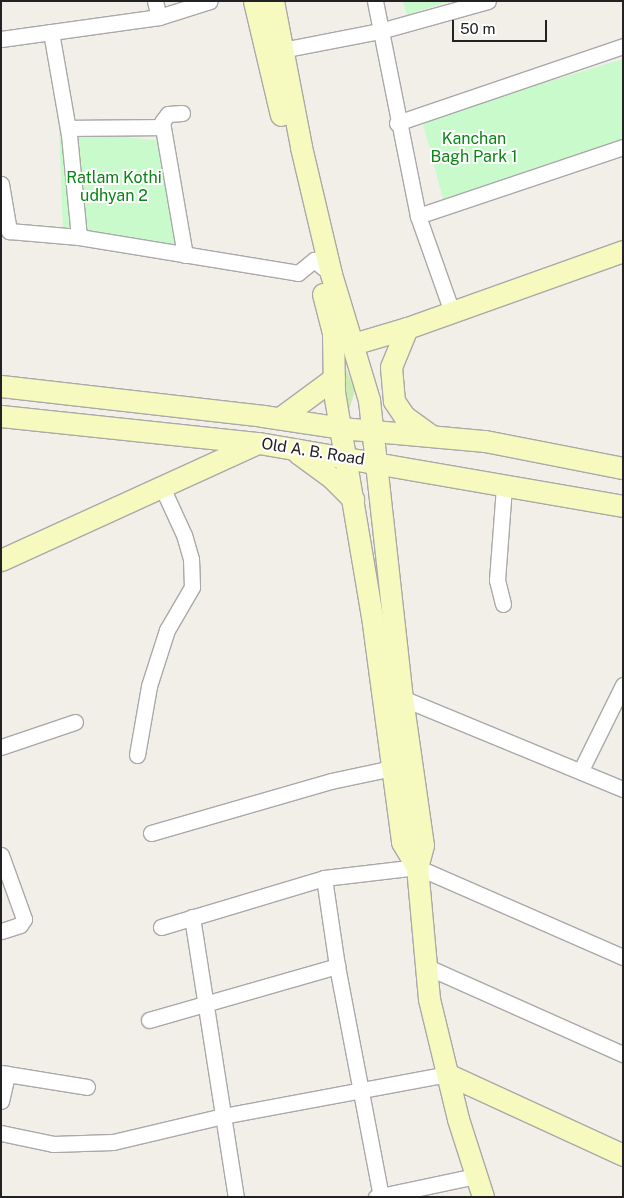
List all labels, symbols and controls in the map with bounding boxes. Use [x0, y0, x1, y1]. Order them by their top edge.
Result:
scale bar [454, 10, 549, 42]
text: 50 m [460, 20, 495, 37]
park label: Kanchan Bagh Park 1 [430, 129, 518, 167]
park label: Ratlam Kothi udhyan 2 [66, 168, 162, 206]
street label: Old A. B. Road [260, 434, 366, 470]

